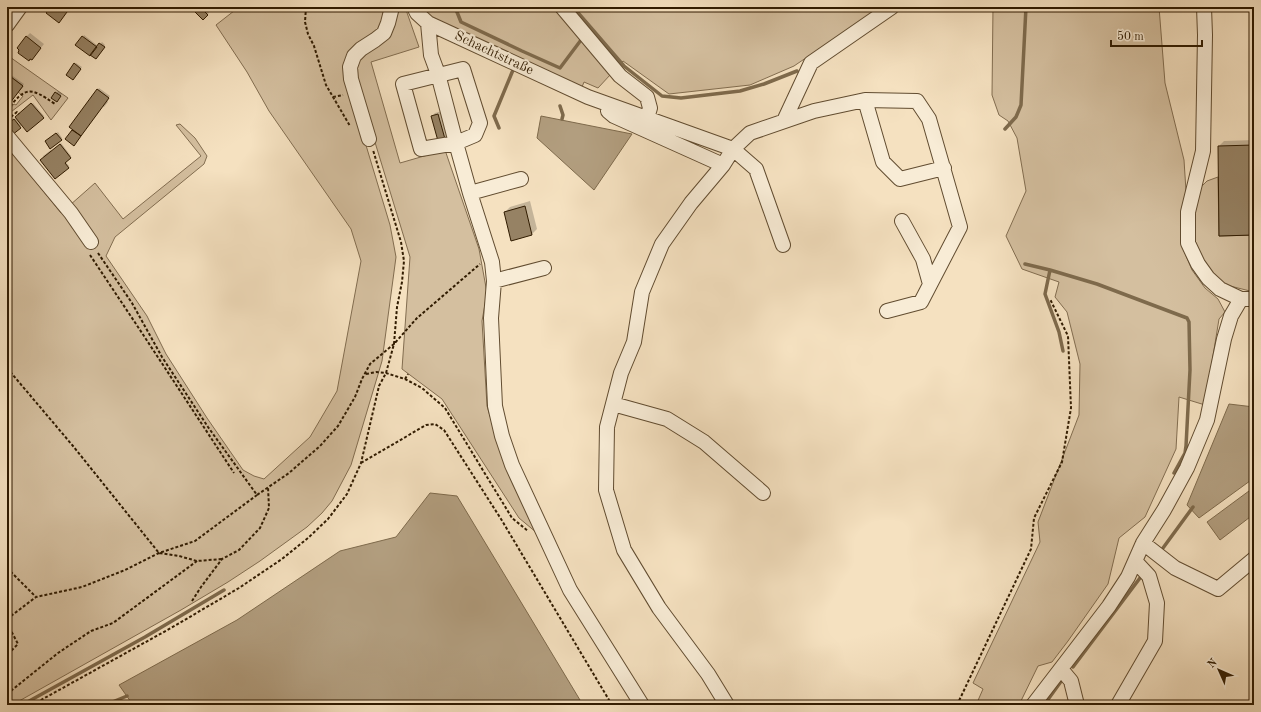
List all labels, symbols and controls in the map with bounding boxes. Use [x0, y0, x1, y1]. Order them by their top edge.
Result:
scale bar [1111, 22, 1202, 48]
street label: Schachtstraße [452, 29, 536, 77]
text: 50 m [1117, 30, 1144, 43]
north arrow [1199, 650, 1239, 690]
text: N [1206, 657, 1220, 671]

